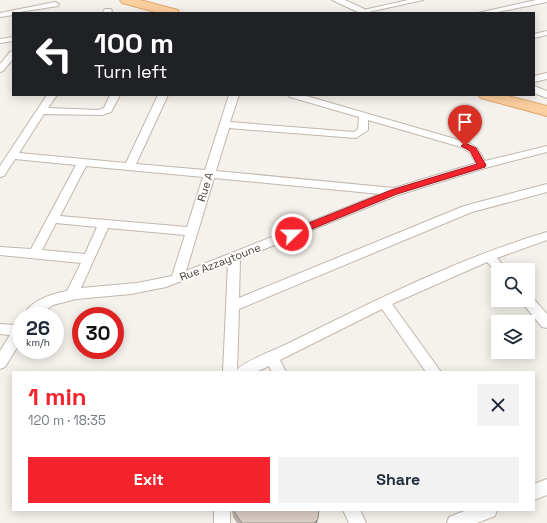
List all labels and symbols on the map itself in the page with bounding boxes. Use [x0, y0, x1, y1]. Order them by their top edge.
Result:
pin [448, 105, 482, 146]
street label: Rue A [194, 171, 216, 203]
position arrow [271, 213, 313, 255]
street label: Rue Azzaytoune [177, 240, 263, 284]
speed limit sign: 30 [72, 307, 124, 359]

